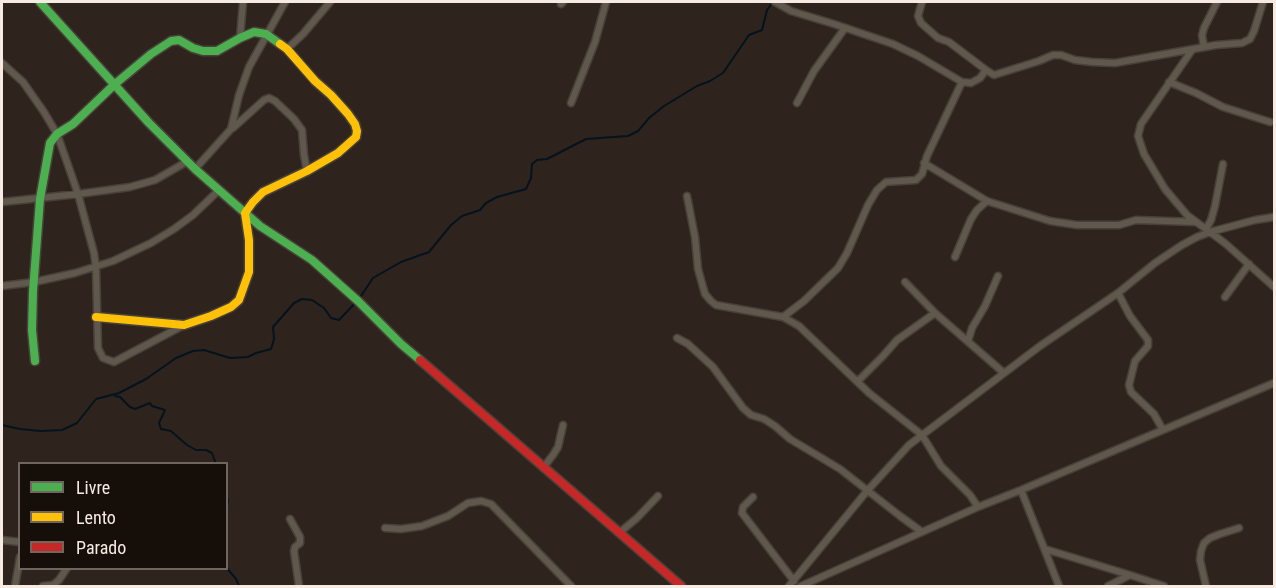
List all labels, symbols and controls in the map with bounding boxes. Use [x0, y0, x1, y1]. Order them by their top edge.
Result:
legend [18, 462, 228, 570]
text: Livre [76, 477, 110, 498]
text: Lento [76, 507, 116, 528]
text: Parado [76, 537, 126, 558]

